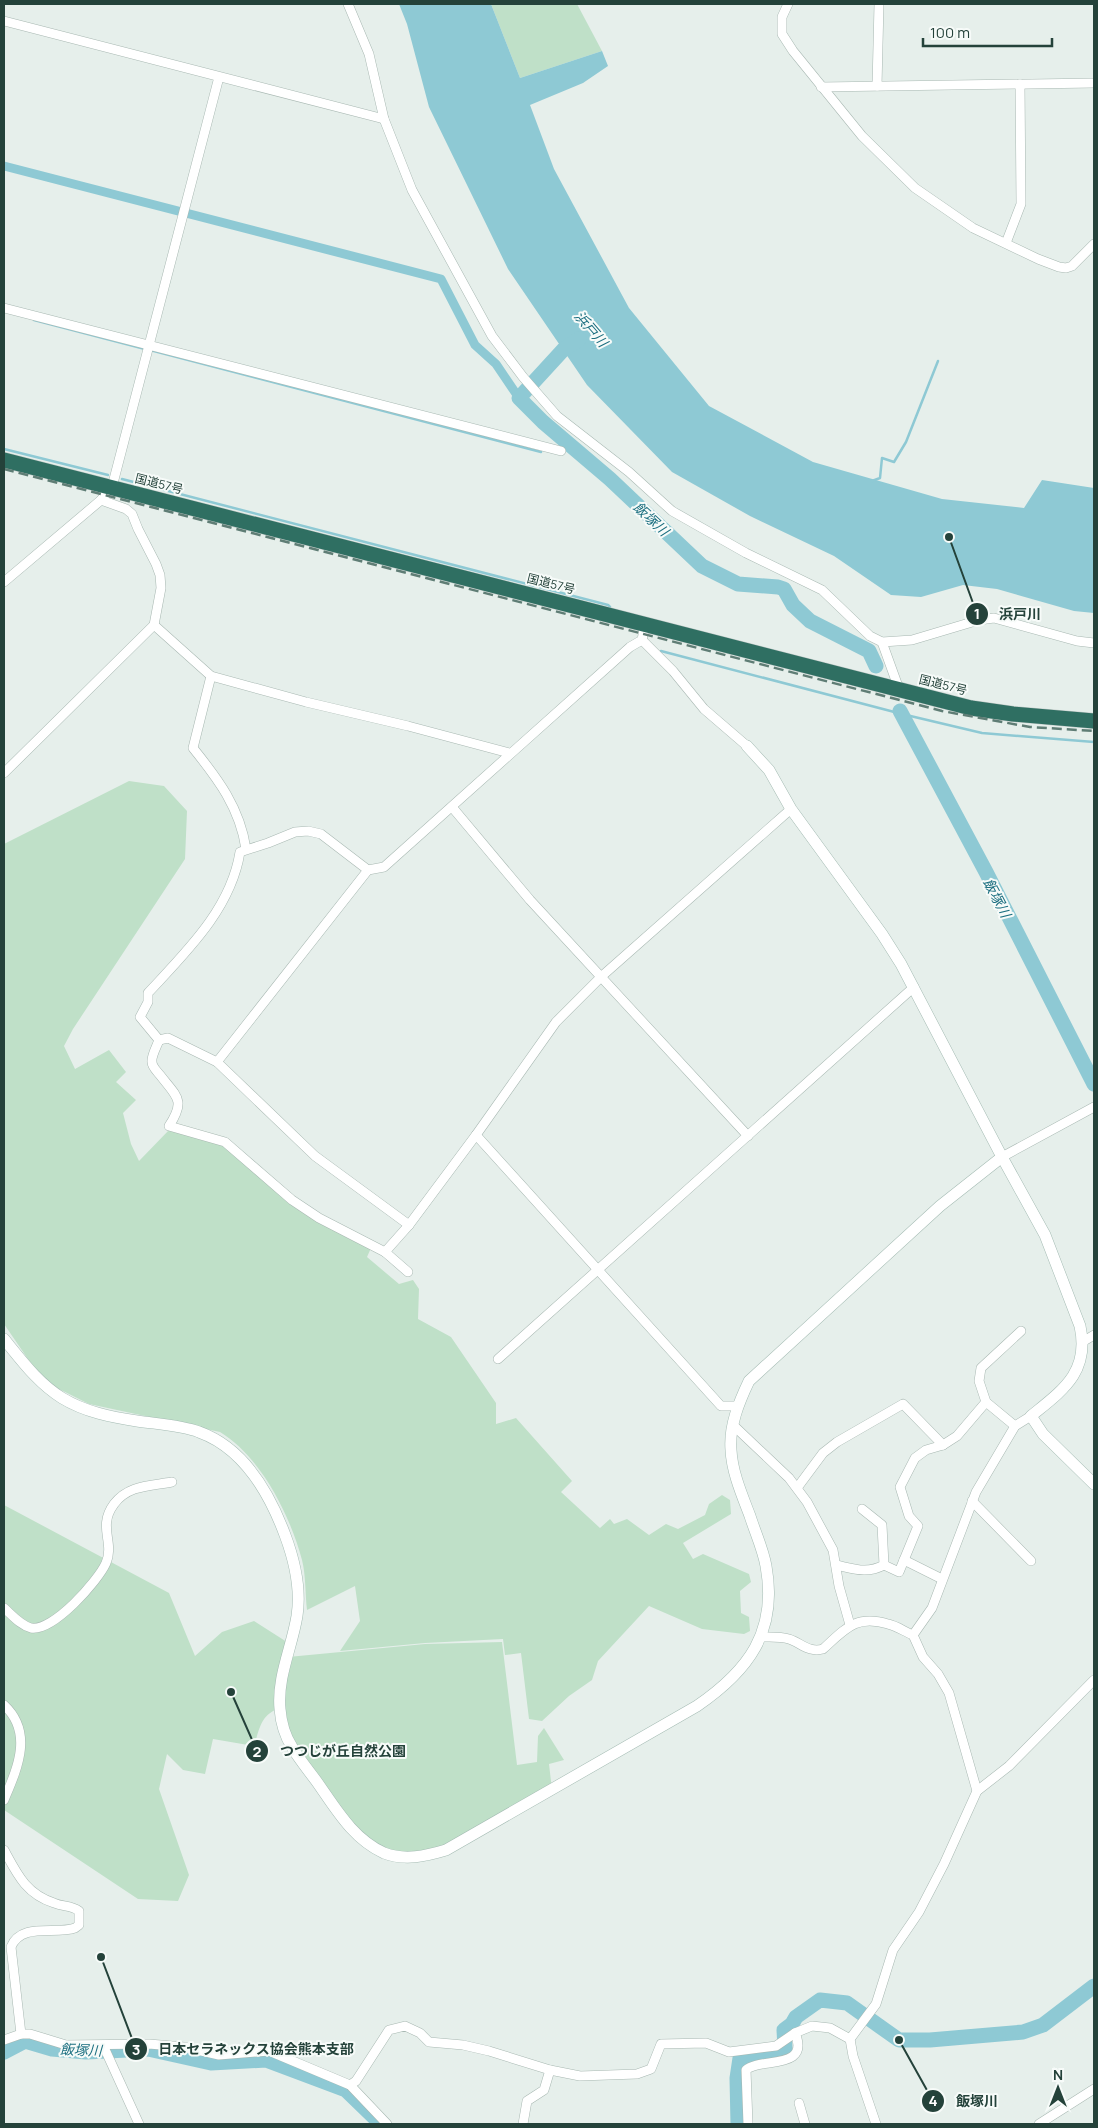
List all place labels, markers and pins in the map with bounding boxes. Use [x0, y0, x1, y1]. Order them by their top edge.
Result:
callout: 浜戸川 [964, 600, 1051, 629]
callout: つつじが丘自然公園 [245, 1737, 416, 1766]
callout: 日本セラネックス協会熊本支部 [123, 2035, 364, 2064]
callout: 飯塚川 [921, 2086, 1008, 2115]

